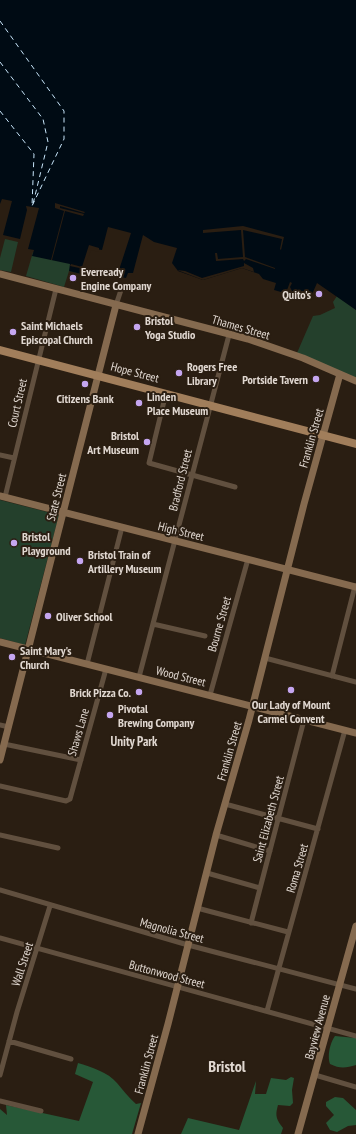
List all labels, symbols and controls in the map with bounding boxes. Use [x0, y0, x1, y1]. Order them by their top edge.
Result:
place label: Everready Engine Company [81, 264, 152, 293]
marker: Everready Engine Company [68, 273, 78, 283]
place label: Quito's [282, 287, 311, 302]
marker: Quito's [314, 289, 324, 299]
street label: Thames Street [210, 312, 272, 343]
place label: Bristol Yoga Studio [144, 313, 196, 342]
place label: Saint Michaels Episcopal Church [21, 318, 93, 347]
marker: Bristol Yoga Studio [132, 322, 142, 332]
marker: Saint Michaels Episcopal Church [8, 327, 18, 337]
street label: Hope Street [109, 358, 161, 386]
place label: Rogers Free Library [187, 359, 237, 388]
marker: Rogers Free Library [174, 368, 184, 378]
place label: Portside Tavern [242, 372, 308, 387]
marker: Portside Tavern [311, 374, 321, 384]
street label: Court Street [4, 376, 30, 429]
marker: Citizens Bank [80, 379, 90, 389]
place label: Linden Place Museum [147, 389, 208, 418]
place label: Citizens Bank [56, 391, 114, 406]
marker: Linden Place Museum [134, 398, 144, 408]
street label: Franklin Street [295, 406, 327, 469]
place label: Bristol Art Museum [86, 428, 139, 457]
marker: Bristol Art Museum [142, 437, 152, 447]
street label: Bradford Street [165, 447, 195, 512]
street label: State Street [43, 471, 69, 522]
street label: High Street [156, 518, 206, 544]
place label: Bristol Playground [22, 529, 71, 558]
marker: Bristol Playground [9, 538, 19, 548]
place label: Bristol Train of Artillery Museum [87, 547, 161, 576]
marker: Bristol Train of Artillery Museum [75, 556, 85, 566]
street label: Bourne Street [204, 594, 234, 653]
place label: Oliver School [56, 609, 113, 624]
marker: Oliver School [43, 611, 53, 621]
place label: Saint Mary's Church [20, 643, 72, 672]
marker: Saint Mary's Church [7, 652, 17, 662]
street label: Wood Street [155, 663, 208, 690]
place label: Brick Pizza Co. [70, 685, 131, 700]
marker: Our Lady of Mount Carmel Convent [286, 685, 296, 695]
marker: Brick Pizza Co. [134, 687, 144, 697]
place label: Our Lady of Mount Carmel Convent [252, 697, 331, 726]
place label: Pivotal Brewing Company [118, 701, 195, 730]
street label: Shaws Lane [64, 706, 92, 757]
marker: Pivotal Brewing Company [105, 710, 115, 720]
street label: Franklin Street [213, 719, 245, 782]
district label: Unity Park [111, 733, 158, 750]
street label: Saint Elizabeth Street [249, 773, 287, 864]
street label: Roma Street [283, 841, 311, 894]
street label: Magnolia Street [138, 914, 206, 946]
street label: Wall Street [8, 939, 36, 988]
street label: Buttonwood Street [128, 957, 207, 991]
street label: Bayview Avenue [301, 993, 333, 1061]
street label: Franklin Street [131, 1032, 161, 1095]
district label: Bristol [208, 1056, 246, 1076]

